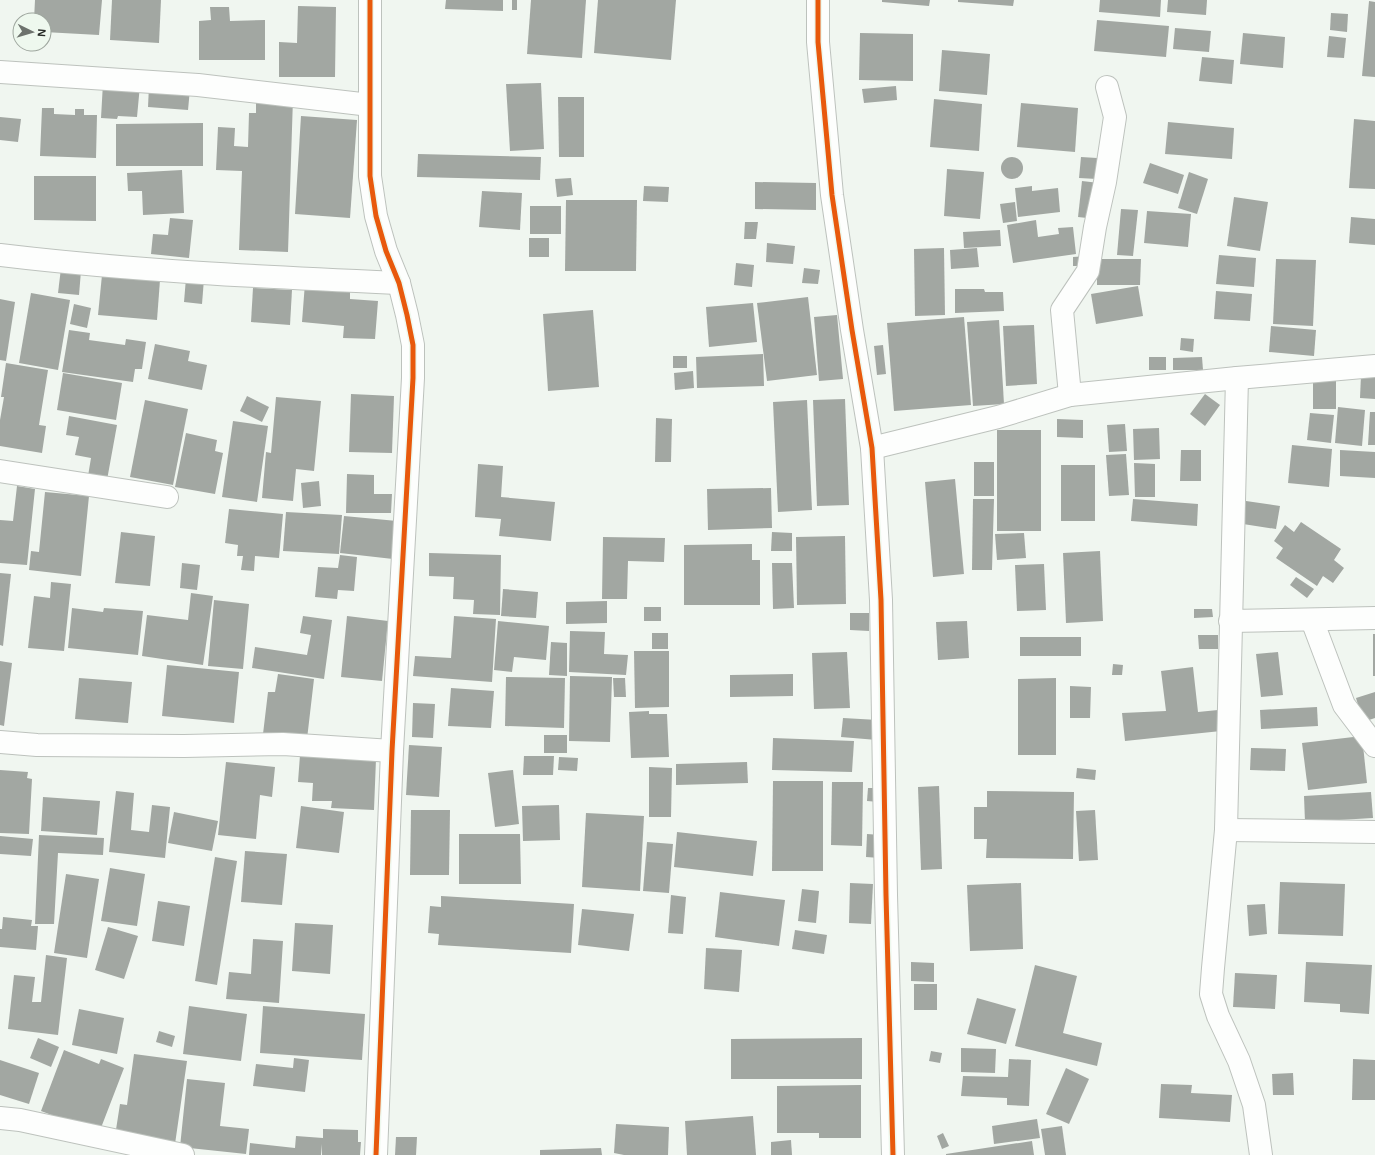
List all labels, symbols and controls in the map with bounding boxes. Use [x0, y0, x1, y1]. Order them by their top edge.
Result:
north arrow [12, 12, 52, 52]
text: N [36, 28, 48, 37]

